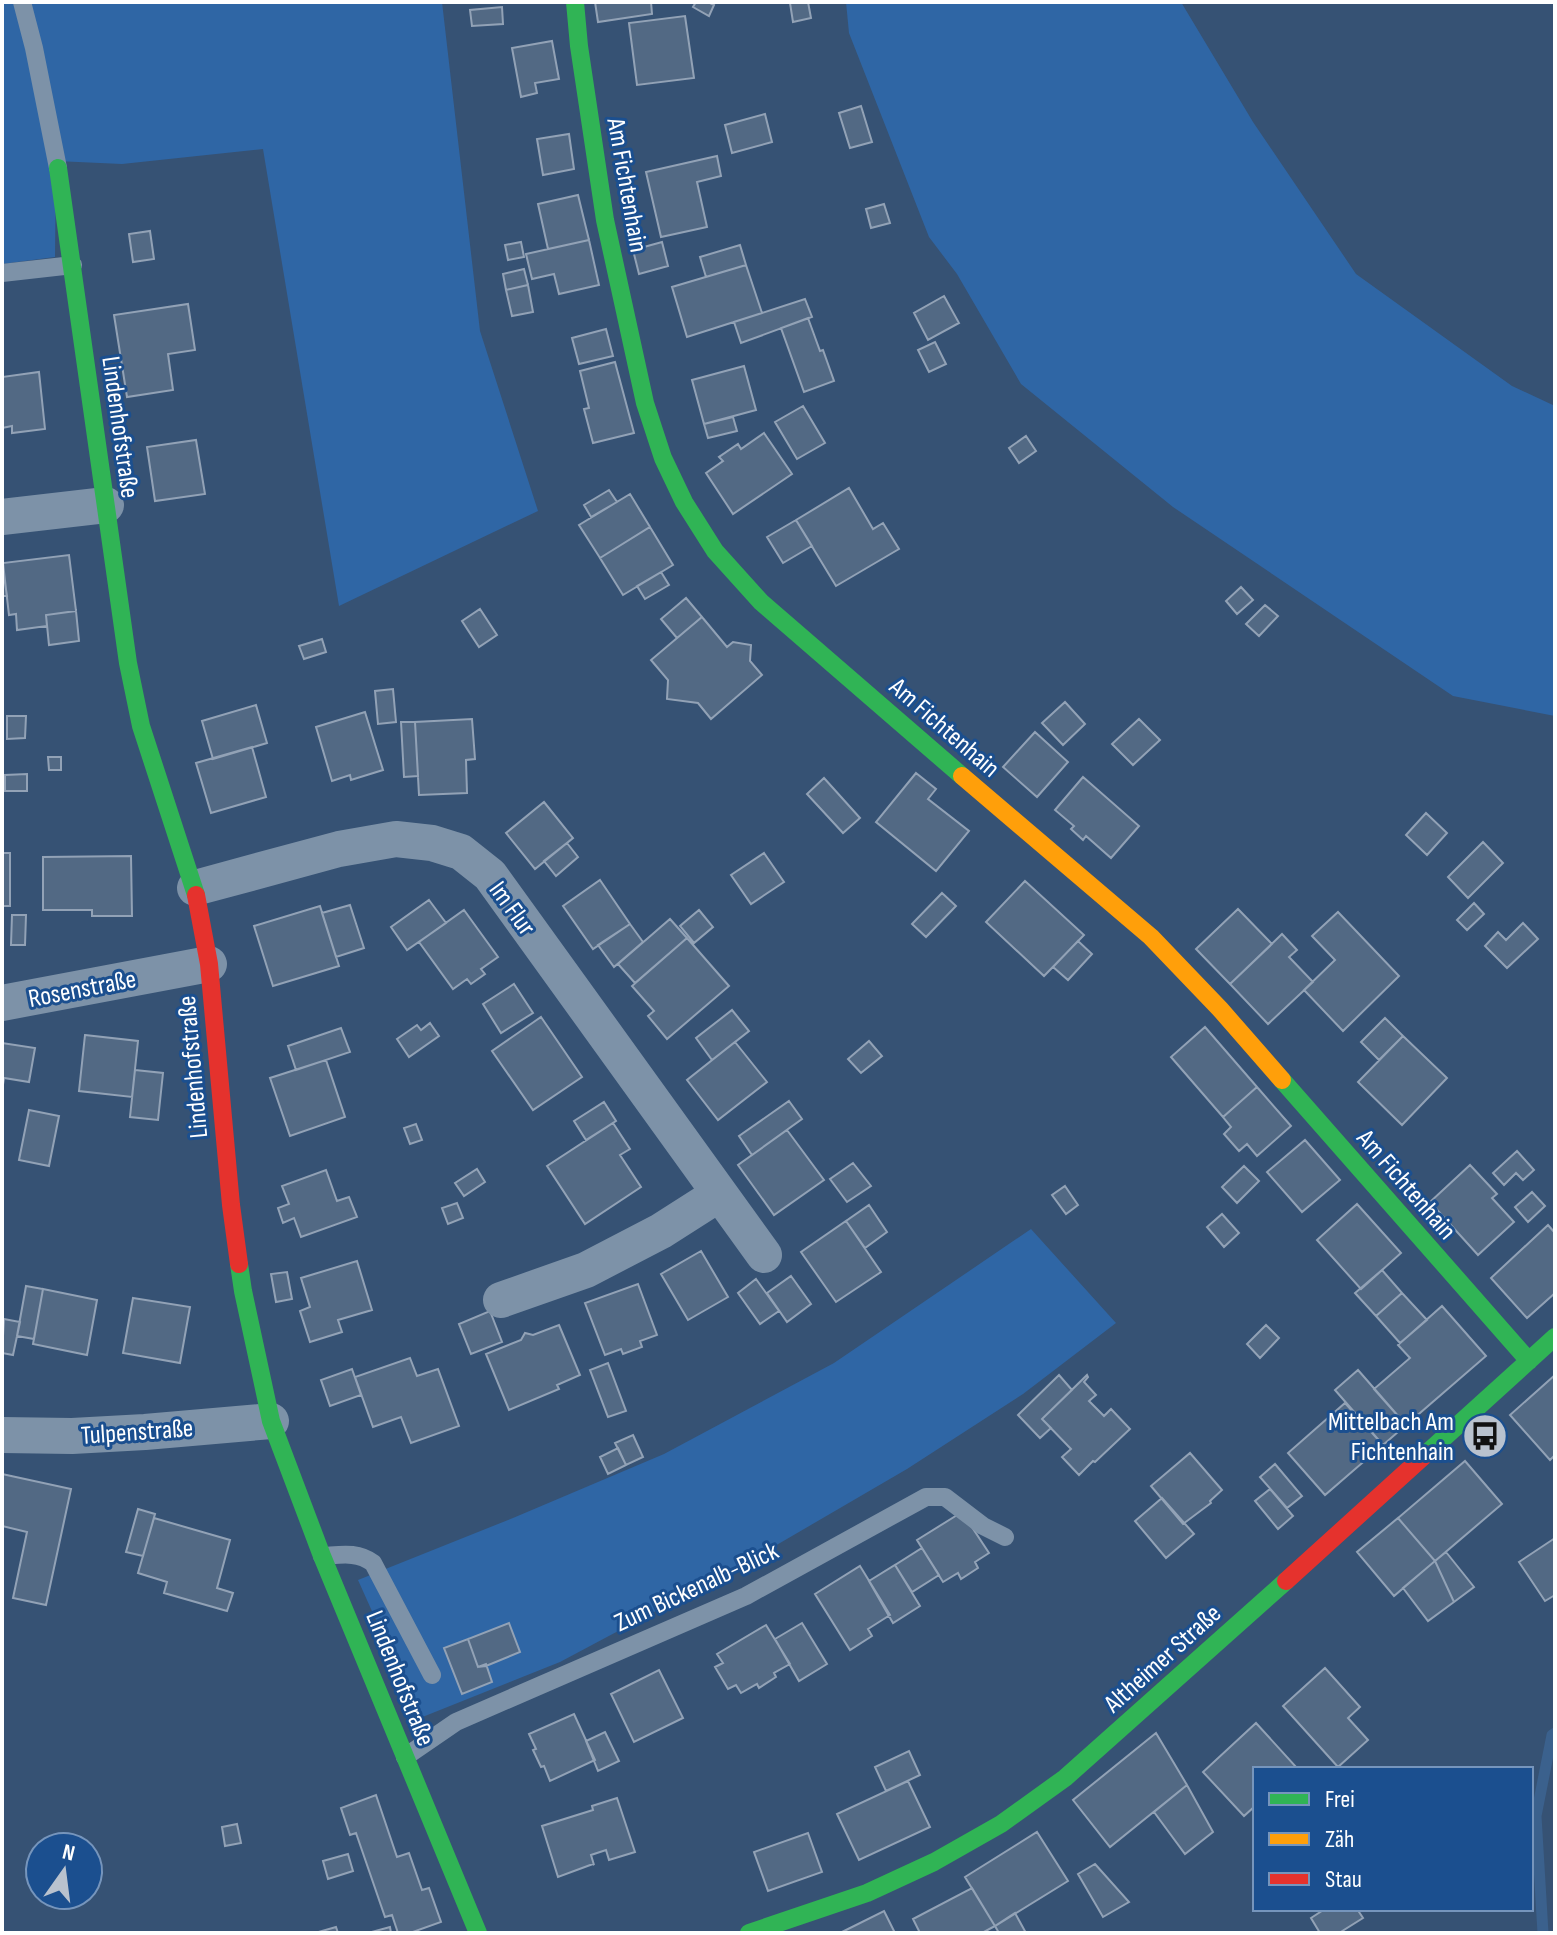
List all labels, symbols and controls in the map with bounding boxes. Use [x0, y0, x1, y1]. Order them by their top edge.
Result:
street label: Am Fichtenhain [599, 115, 654, 255]
street label: Lindenhofstraße [94, 354, 145, 500]
street label: Am Fichtenhain [882, 671, 1005, 784]
street label: Im Flur [482, 876, 542, 942]
street label: Rosenstraße [26, 964, 139, 1015]
street label: Lindenhofstraße [172, 994, 215, 1139]
street label: Am Fichtenhain [1349, 1123, 1462, 1246]
place label: Mittelbach Am Fichtenhain [1328, 1407, 1454, 1468]
bus stop icon: Mittelbach Am Fichtenhain [1461, 1412, 1509, 1460]
street label: Tulpenstraße [80, 1413, 194, 1452]
street label: Zum Bickenalb-Blick [610, 1536, 784, 1639]
street label: Altheimer Straße [1097, 1598, 1228, 1720]
street label: Lindenhofstraße [358, 1606, 441, 1751]
legend [1253, 1767, 1533, 1911]
text: Frei [1325, 1785, 1355, 1814]
text: Zäh [1325, 1825, 1354, 1854]
north arrow [24, 1831, 104, 1911]
text: N [60, 1839, 77, 1868]
text: Stau [1325, 1865, 1362, 1894]

